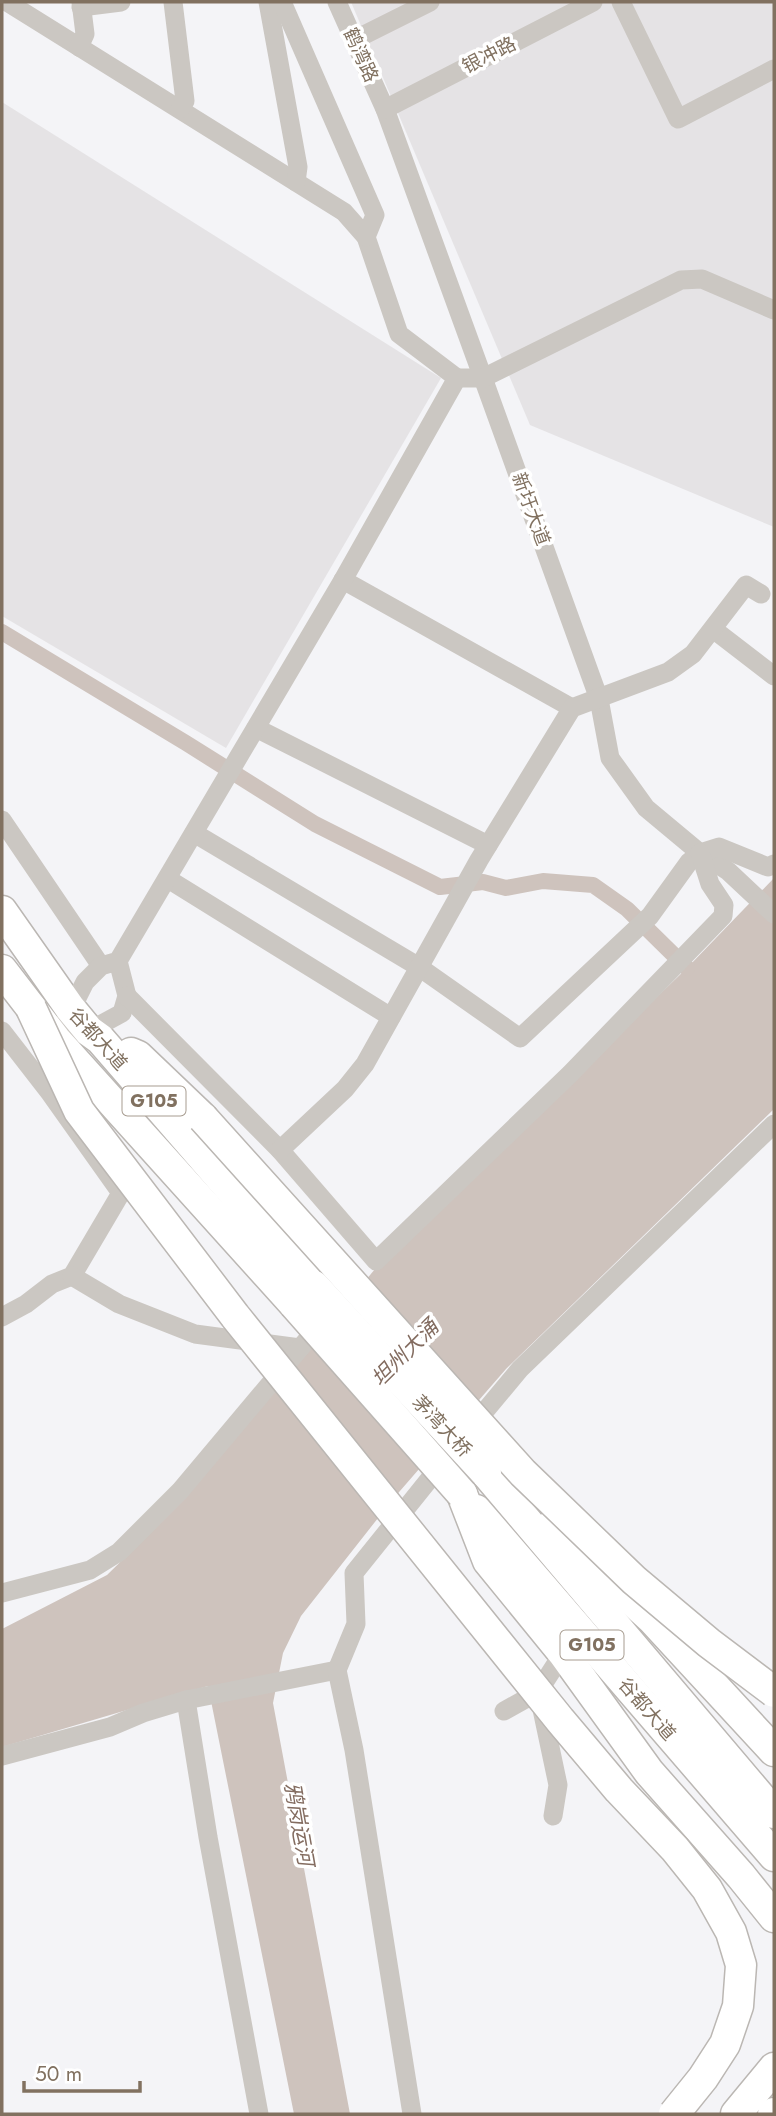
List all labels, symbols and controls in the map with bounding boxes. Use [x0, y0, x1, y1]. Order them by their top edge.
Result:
street label: 鹤湾路 [337, 23, 385, 87]
street label: 银冲路 [457, 30, 521, 80]
street label: 新圩大道 [505, 469, 557, 549]
street label: 谷都大道 [63, 1002, 133, 1076]
road number: G105 [122, 1086, 186, 1116]
water label: 坦州大涌 [365, 1311, 447, 1393]
street label: 茅湾大桥 [406, 1389, 478, 1463]
road number: G105 [560, 1630, 624, 1660]
street label: 谷都大道 [612, 1671, 682, 1747]
water label: 鸦岗运河 [277, 1780, 322, 1872]
scale bar [24, 2050, 140, 2094]
text: 50 m [35, 2059, 82, 2089]

